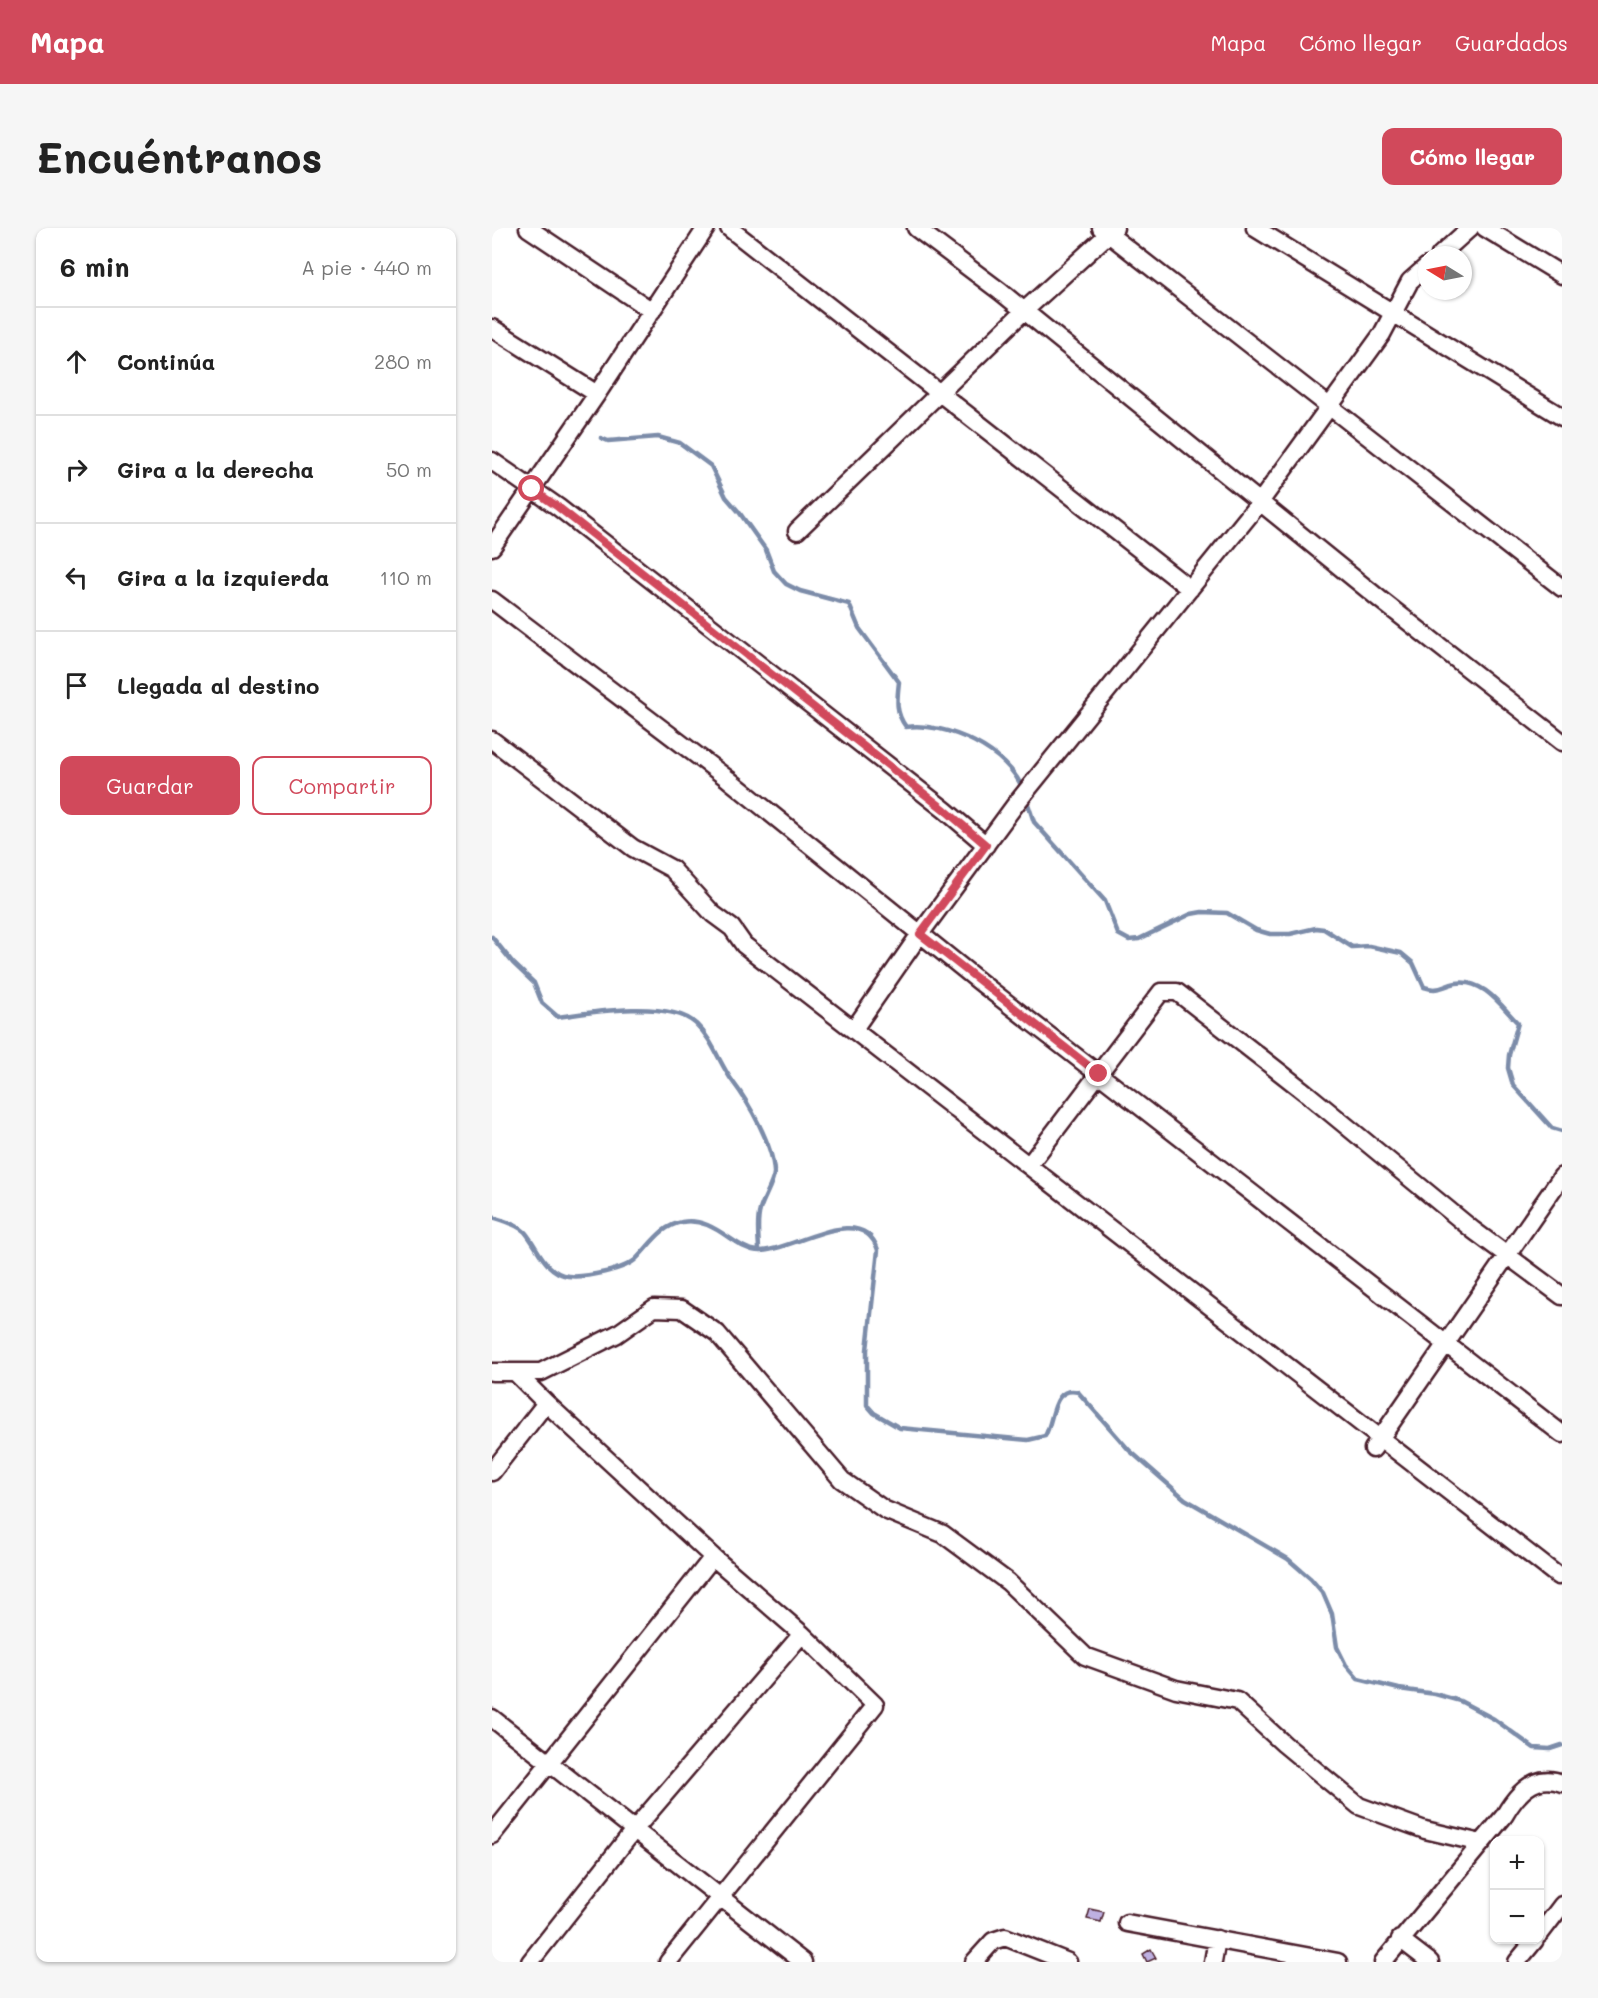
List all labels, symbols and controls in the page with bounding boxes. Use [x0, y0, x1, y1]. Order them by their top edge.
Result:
text: Mapa [30, 24, 105, 60]
text: Mapa [1210, 29, 1266, 56]
text: Cómo llegar [1299, 29, 1422, 56]
text: Guardados [1455, 29, 1568, 56]
button: Cómo llegar [1382, 128, 1562, 185]
text: Encuéntranos [36, 129, 322, 184]
north arrow [1418, 246, 1472, 300]
text: 6 min [60, 250, 129, 284]
text: A pie · 440 m [301, 254, 432, 280]
icon: ahead [60, 345, 93, 378]
text: Continúa [117, 347, 215, 376]
text: 280 m [374, 348, 432, 374]
icon: right [60, 453, 93, 486]
text: Gira a la derecha [117, 455, 314, 484]
text: 50 m [386, 456, 432, 482]
route start [518, 475, 544, 501]
icon: left [60, 561, 93, 594]
text: Gira a la izquierda [117, 563, 329, 592]
text: 110 m [379, 564, 432, 590]
icon: arrive [60, 669, 93, 702]
text: Llegada al destino [117, 671, 319, 700]
button: Guardar [60, 756, 240, 815]
button: Compartir [252, 756, 432, 815]
route end [1085, 1060, 1111, 1086]
map controls [1490, 1836, 1544, 1944]
button: + [1490, 1836, 1544, 1890]
button: − [1490, 1890, 1544, 1944]

